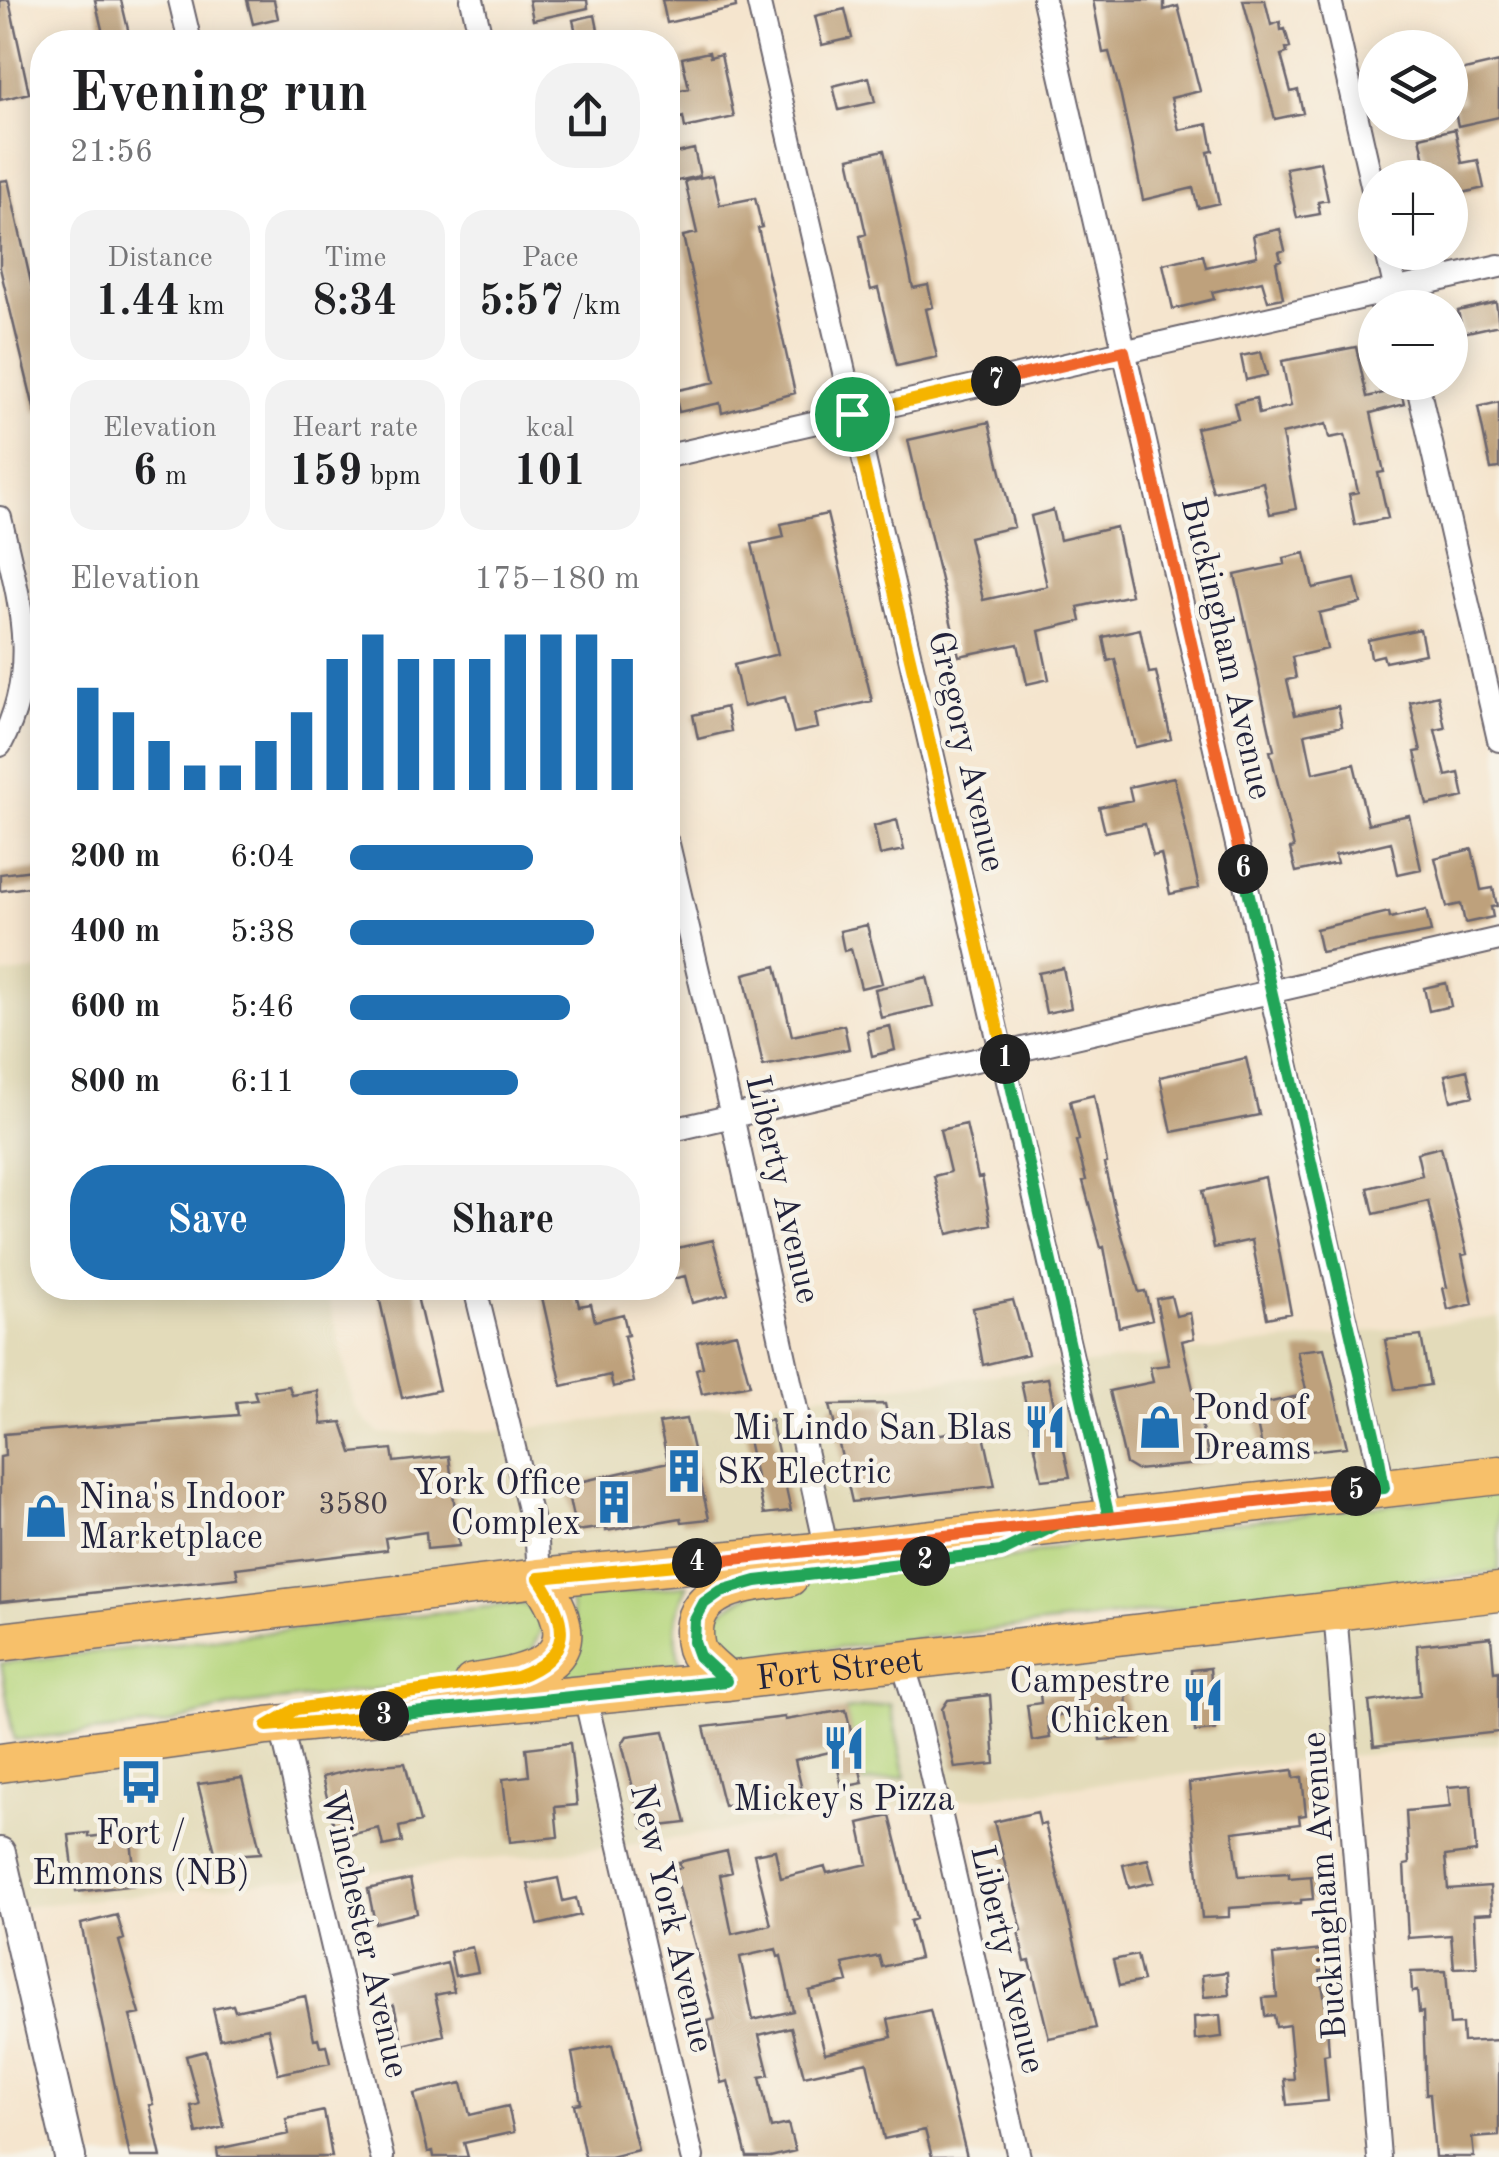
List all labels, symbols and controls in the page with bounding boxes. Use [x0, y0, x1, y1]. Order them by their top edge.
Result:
map controls [1358, 30, 1468, 400]
button: layers [1358, 30, 1468, 140]
button: share [535, 63, 640, 168]
text: Evening run [70, 68, 368, 123]
text: 21:56 [70, 137, 153, 169]
button: + [1358, 160, 1468, 270]
text: Distance [107, 245, 213, 273]
text: Time [324, 245, 386, 273]
text: Pace [522, 245, 578, 273]
text: 1.44 [95, 282, 180, 324]
text: 8:34 [313, 282, 397, 324]
text: 5:57 [479, 282, 564, 324]
button: − [1358, 290, 1468, 400]
text: km [180, 293, 225, 321]
text: /km [564, 293, 621, 321]
pin: 7 [971, 356, 1021, 406]
text: 7 [988, 367, 1004, 395]
pin [810, 372, 895, 457]
icon: arrive [825, 387, 880, 442]
text: Elevation [103, 415, 217, 443]
text: Heart rate [292, 415, 418, 443]
text: kcal [526, 415, 574, 443]
text: 6 [133, 452, 157, 494]
text: 159 [289, 452, 362, 494]
text: 101 [513, 452, 587, 494]
text: m [157, 463, 187, 491]
text: bpm [362, 463, 421, 491]
street label: Buckingham Avenue [1174, 494, 1277, 803]
text: Elevation [70, 564, 200, 596]
text: 175–180 m [474, 564, 640, 596]
street label: Gregory Avenue [921, 628, 1010, 875]
text: 200 m [70, 842, 160, 874]
text: 6:04 [230, 842, 295, 874]
pin: 6 [1218, 844, 1268, 894]
text: 6 [1235, 855, 1251, 883]
text: 400 m [70, 917, 160, 949]
text: 5:38 [230, 917, 295, 949]
text: 600 m [70, 992, 160, 1024]
text: 5:46 [230, 992, 295, 1024]
pin: 1 [980, 1034, 1030, 1084]
text: 1 [997, 1045, 1013, 1073]
text: 800 m [70, 1067, 160, 1099]
text: 6:11 [230, 1067, 295, 1099]
street label: Liberty Avenue [738, 1072, 825, 1307]
button: Save [70, 1165, 345, 1280]
button: Share [365, 1165, 640, 1280]
place label: Pond of Dreams [1193, 1392, 1311, 1467]
restaurant icon: Mi Lindo San Blas [1021, 1403, 1069, 1451]
shop icon: Pond of Dreams [1136, 1403, 1184, 1451]
place label: Mi Lindo San Blas [732, 1412, 1012, 1447]
building icon: SK Electric [660, 1447, 708, 1495]
place label: SK Electric [717, 1456, 891, 1491]
pin: 5 [1331, 1466, 1381, 1516]
place label: York Office Complex [412, 1467, 581, 1542]
text: 5 [1348, 1477, 1364, 1505]
building icon: York Office Complex [590, 1478, 638, 1526]
place label: Nina's Indoor Marketplace [79, 1481, 285, 1556]
house number: 3580 [318, 1490, 388, 1520]
shop icon: Nina's Indoor Marketplace [22, 1492, 70, 1540]
pin: 2 [900, 1536, 950, 1586]
pin: 4 [672, 1538, 722, 1588]
text: 2 [917, 1547, 933, 1575]
text: 4 [689, 1549, 705, 1577]
street label: Fort Street [754, 1643, 925, 1697]
place label: Campestre Chicken [1009, 1665, 1170, 1740]
restaurant icon: Campestre Chicken [1179, 1676, 1227, 1724]
pin: 3 [359, 1691, 409, 1741]
text: 3 [376, 1702, 392, 1730]
restaurant icon: Mickey's Pizza [820, 1724, 868, 1772]
street label: Buckingham Avenue [1297, 1731, 1354, 2041]
bus stop icon: Fort / Emmons (NB) [117, 1758, 165, 1806]
street label: New York Avenue [623, 1781, 718, 2056]
place label: Mickey's Pizza [733, 1783, 955, 1818]
street label: Winchester Avenue [314, 1788, 414, 2081]
place label: Fort / Emmons (NB) [32, 1817, 250, 1892]
street label: Liberty Avenue [963, 1842, 1050, 2077]

